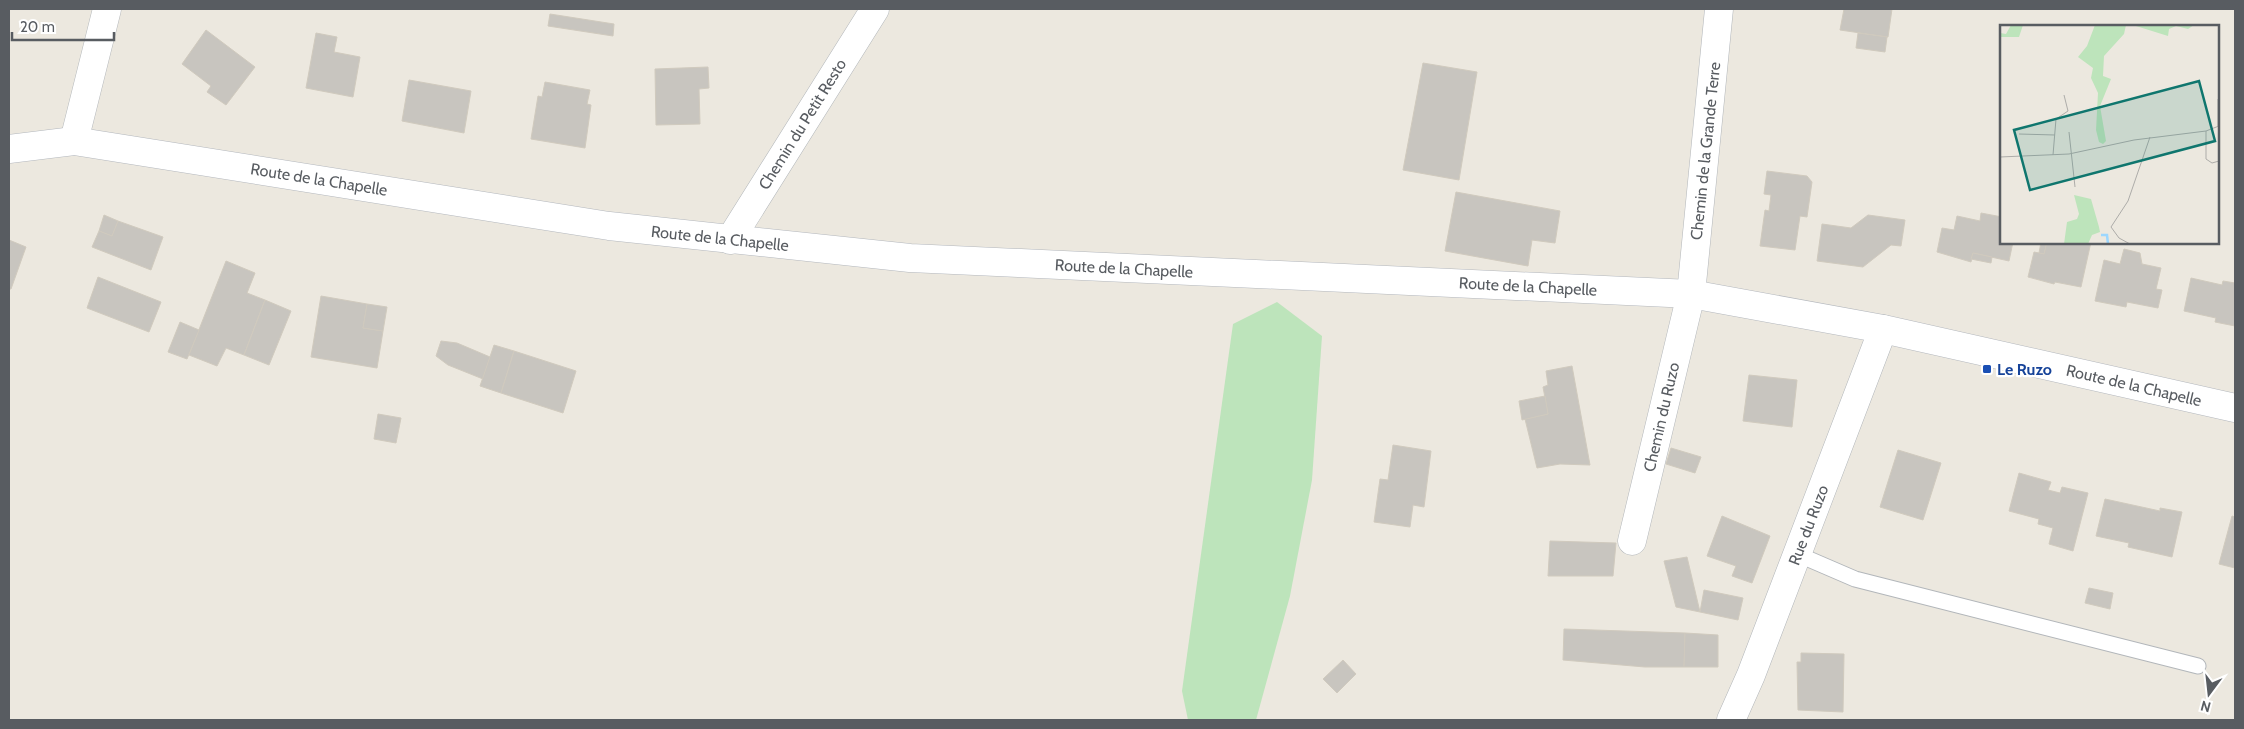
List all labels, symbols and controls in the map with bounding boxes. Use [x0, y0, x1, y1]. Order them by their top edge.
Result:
scale bar [12, 10, 115, 42]
text: 20 m [20, 18, 55, 36]
inset map [2000, 25, 2219, 244]
street label: Chemin du Petit Resto [754, 55, 851, 193]
street label: Chemin de la Grande Terre [1687, 61, 1724, 241]
street label: Route de la Chapelle [249, 159, 389, 200]
street label: Route de la Chapelle [650, 222, 790, 255]
street label: Route de la Chapelle [1054, 255, 1194, 282]
street label: Route de la Chapelle [1458, 273, 1598, 300]
street label: Chemin du Ruzo [1640, 360, 1683, 474]
place label: Le Ruzo [1997, 360, 2052, 379]
street label: Route de la Chapelle [2064, 361, 2203, 410]
marker: Le Ruzo [1981, 363, 1993, 375]
street label: Rue du Ruzo [1784, 482, 1833, 568]
north arrow [2184, 669, 2234, 719]
text: N [2199, 697, 2213, 717]

